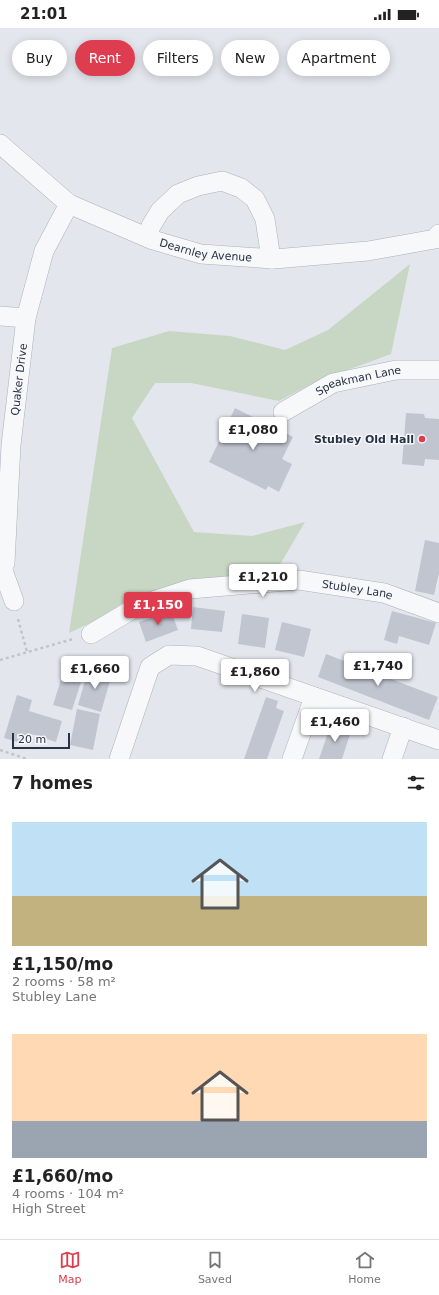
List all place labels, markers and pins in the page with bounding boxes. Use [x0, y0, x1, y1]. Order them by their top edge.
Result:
pin: £1,080 [220, 417, 286, 451]
place label: Stubley Old Hall [314, 433, 414, 446]
marker: Stubley Old Hall [417, 434, 427, 444]
pin: £1,210 [230, 564, 296, 598]
pin: £1,150 [125, 592, 191, 626]
pin: £1,740 [345, 653, 411, 687]
pin: £1,660 [62, 656, 128, 690]
pin: £1,860 [222, 659, 288, 693]
pin: £1,460 [302, 709, 368, 743]

